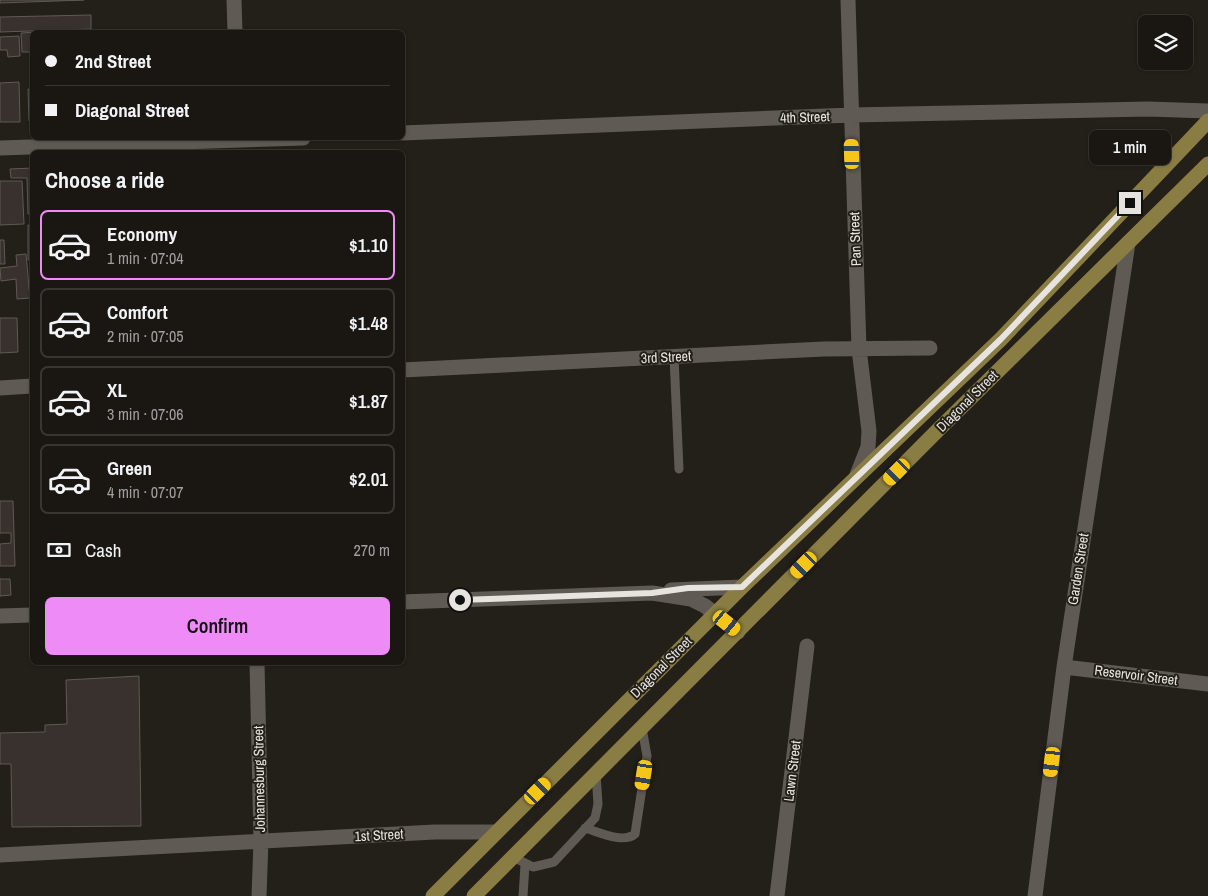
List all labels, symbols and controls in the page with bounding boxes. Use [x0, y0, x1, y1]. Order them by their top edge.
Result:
map controls [1138, 15, 1193, 70]
button: layers [1138, 15, 1193, 70]
text: 2nd Street [75, 48, 151, 74]
text: Diagonal Street [75, 97, 189, 123]
street label: 4th Street [780, 107, 830, 127]
callout: 1 min [1089, 130, 1171, 166]
text: 1 min [1113, 136, 1147, 158]
car [843, 139, 860, 169]
text: Choose a ride [45, 165, 164, 195]
route end [1119, 192, 1141, 214]
street label: Pan Street [845, 212, 865, 266]
text: Economy [107, 221, 177, 247]
icon: car [47, 223, 92, 268]
text: $1.10 [349, 232, 388, 258]
text: 1 min · 07:04 [107, 247, 184, 269]
text: Comfort [107, 299, 168, 325]
icon: car [47, 301, 92, 346]
text: $1.48 [349, 310, 388, 336]
text: 2 min · 07:05 [107, 325, 184, 347]
street label: 3rd Street [640, 347, 692, 367]
street label: Diagonal Street [932, 366, 1002, 436]
text: XL [107, 377, 127, 403]
icon: car [47, 379, 92, 424]
text: $1.87 [349, 388, 388, 414]
text: 3 min · 07:06 [107, 403, 184, 425]
text: Green [107, 455, 152, 481]
car [881, 456, 912, 488]
icon: car [47, 457, 92, 502]
text: $2.01 [349, 466, 388, 492]
text: 4 min · 07:07 [107, 481, 184, 503]
street label: Garden Street [1063, 532, 1093, 606]
icon: cash [45, 536, 73, 564]
text: Cash [85, 537, 121, 563]
text: 270 m [354, 539, 390, 561]
car [788, 549, 819, 581]
route start [449, 589, 471, 611]
button: Confirm [45, 597, 390, 655]
car [710, 608, 743, 638]
street label: Diagonal Street [626, 632, 696, 702]
street label: Reservoir Street [1093, 661, 1179, 689]
street label: Johannesburg Street [249, 726, 269, 832]
street label: Lawn Street [779, 739, 805, 803]
car [1042, 746, 1061, 778]
car [634, 759, 653, 791]
car [522, 775, 553, 807]
street label: 1st Street [354, 825, 404, 845]

